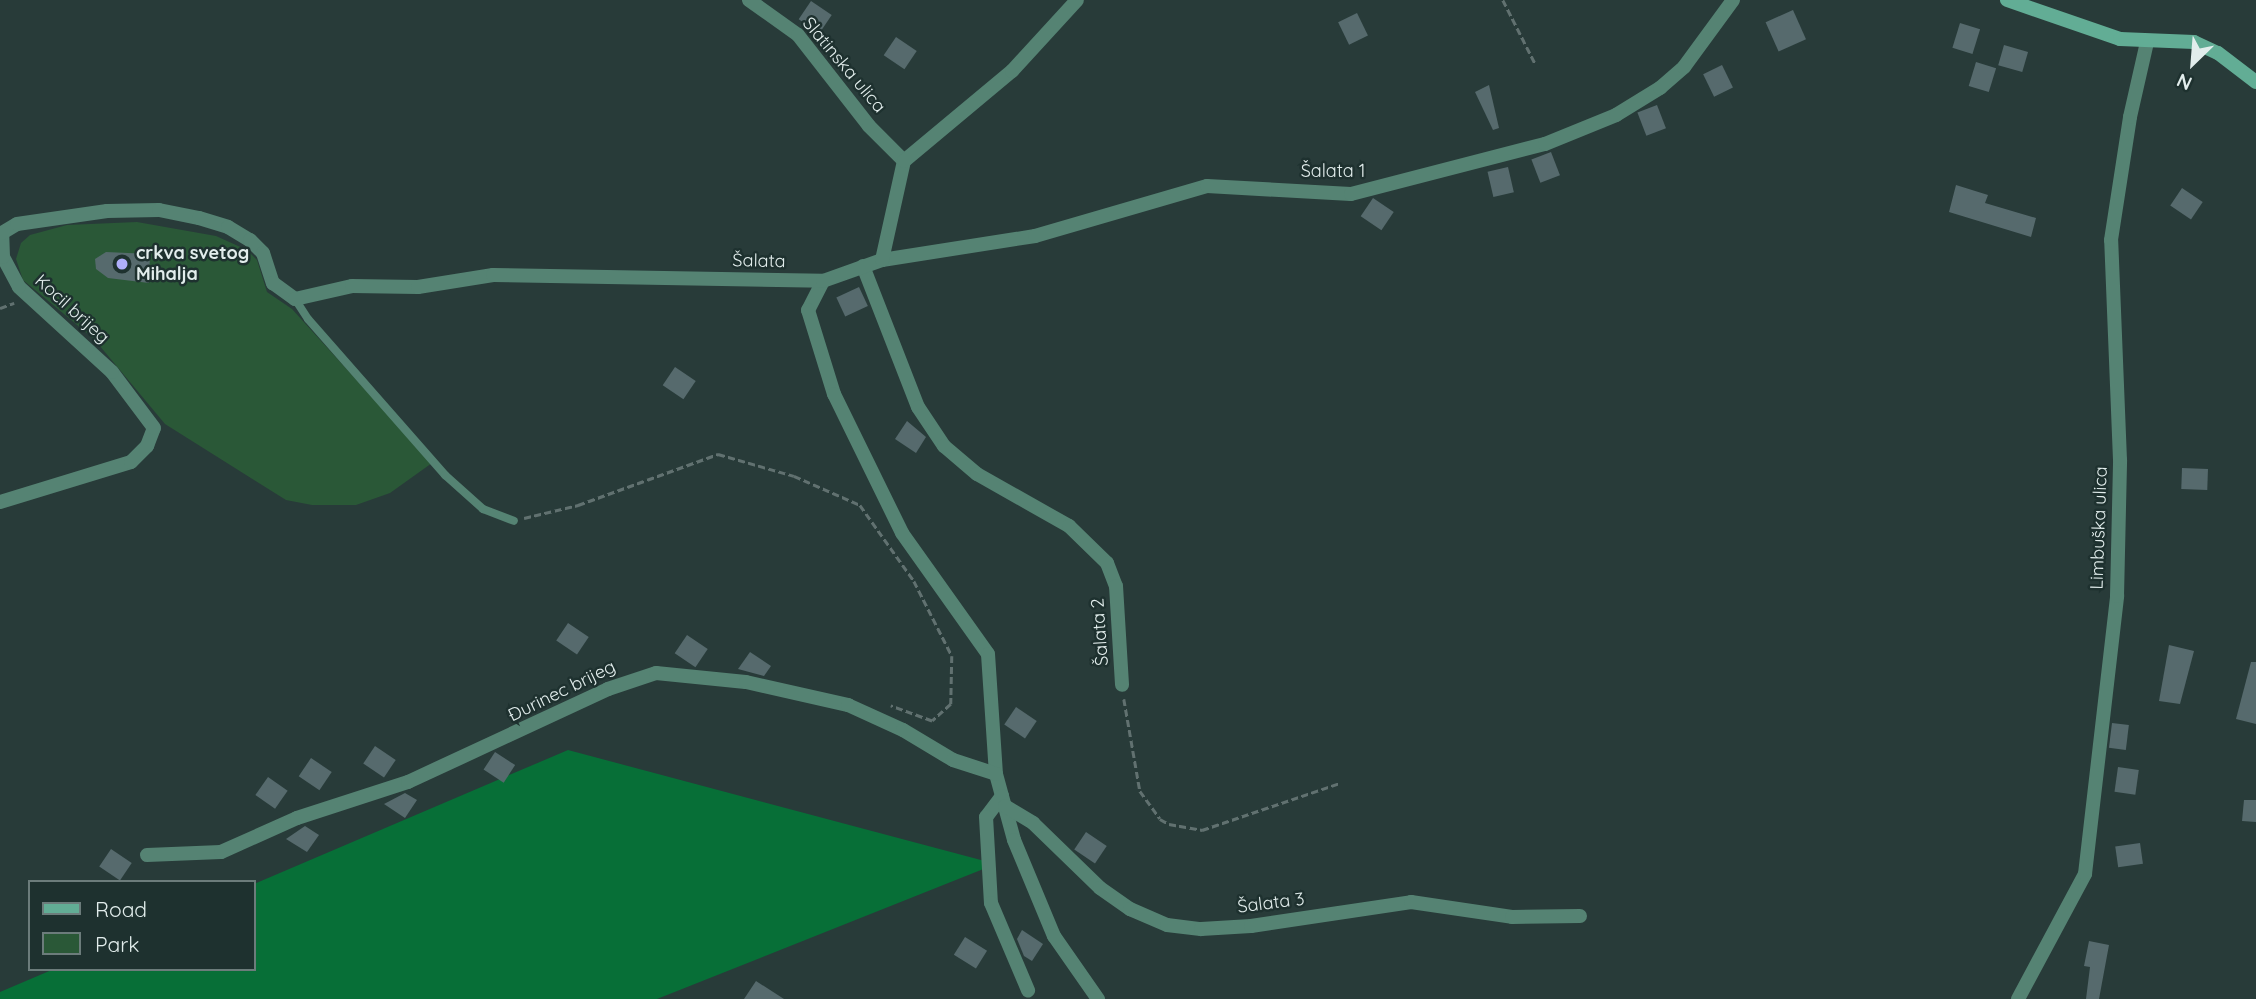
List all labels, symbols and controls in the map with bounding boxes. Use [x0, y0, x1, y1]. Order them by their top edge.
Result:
street label: Slatinska ulica [798, 13, 890, 117]
north arrow [2158, 28, 2228, 98]
text: N [2173, 68, 2196, 96]
street label: Šalata 1 [1301, 160, 1365, 182]
place label: crkva svetog Mihalja [136, 243, 249, 286]
street label: Šalata [732, 250, 786, 272]
marker: crkva svetog Mihalja [114, 256, 130, 272]
street label: Kocil brijeg [30, 270, 114, 348]
street label: Limbuška ulica [2086, 466, 2112, 590]
street label: Šalata 2 [1087, 597, 1113, 667]
street label: Đurinec brijeg [505, 656, 619, 726]
legend [28, 880, 256, 971]
street label: Šalata 3 [1236, 888, 1306, 918]
text: Road [95, 896, 147, 922]
text: Park [95, 931, 139, 957]

